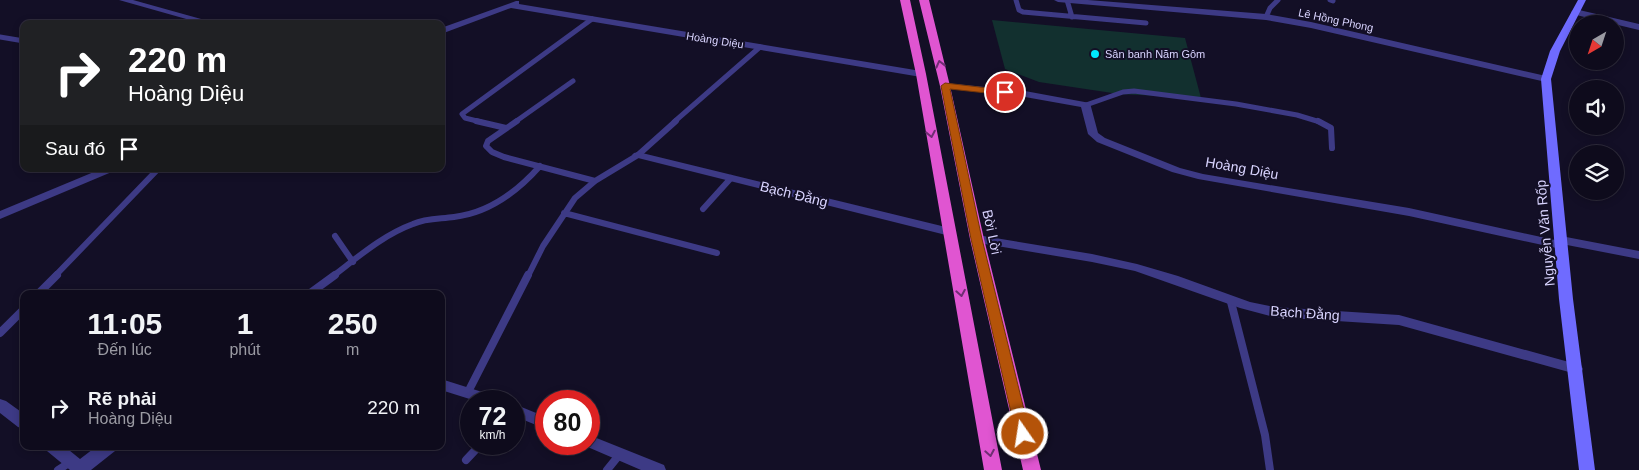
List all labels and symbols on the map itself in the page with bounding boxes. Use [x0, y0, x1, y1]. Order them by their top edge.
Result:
street label: Lê Hồng Phong [1297, 6, 1375, 34]
north arrow [1569, 15, 1624, 70]
street label: Hoàng Diệu [685, 30, 745, 50]
marker: Sân banh Năm Gôm [1089, 48, 1101, 60]
place label: Sân banh Năm Gôm [1105, 48, 1205, 60]
one-way arrow [935, 60, 946, 69]
pin [984, 71, 1026, 113]
one-way arrow [925, 129, 935, 138]
street label: Hoàng Diệu [1204, 154, 1280, 182]
street label: Bạch Đằng [758, 178, 830, 210]
street label: Nguyễn Văn Rốp [1532, 179, 1558, 287]
street label: Bời Lời [979, 208, 1005, 256]
one-way arrow [955, 289, 965, 298]
street label: Bạch Đằng [1270, 303, 1340, 323]
speed limit sign: 80 [535, 390, 600, 455]
position arrow [996, 407, 1048, 459]
one-way arrow [984, 449, 994, 458]

